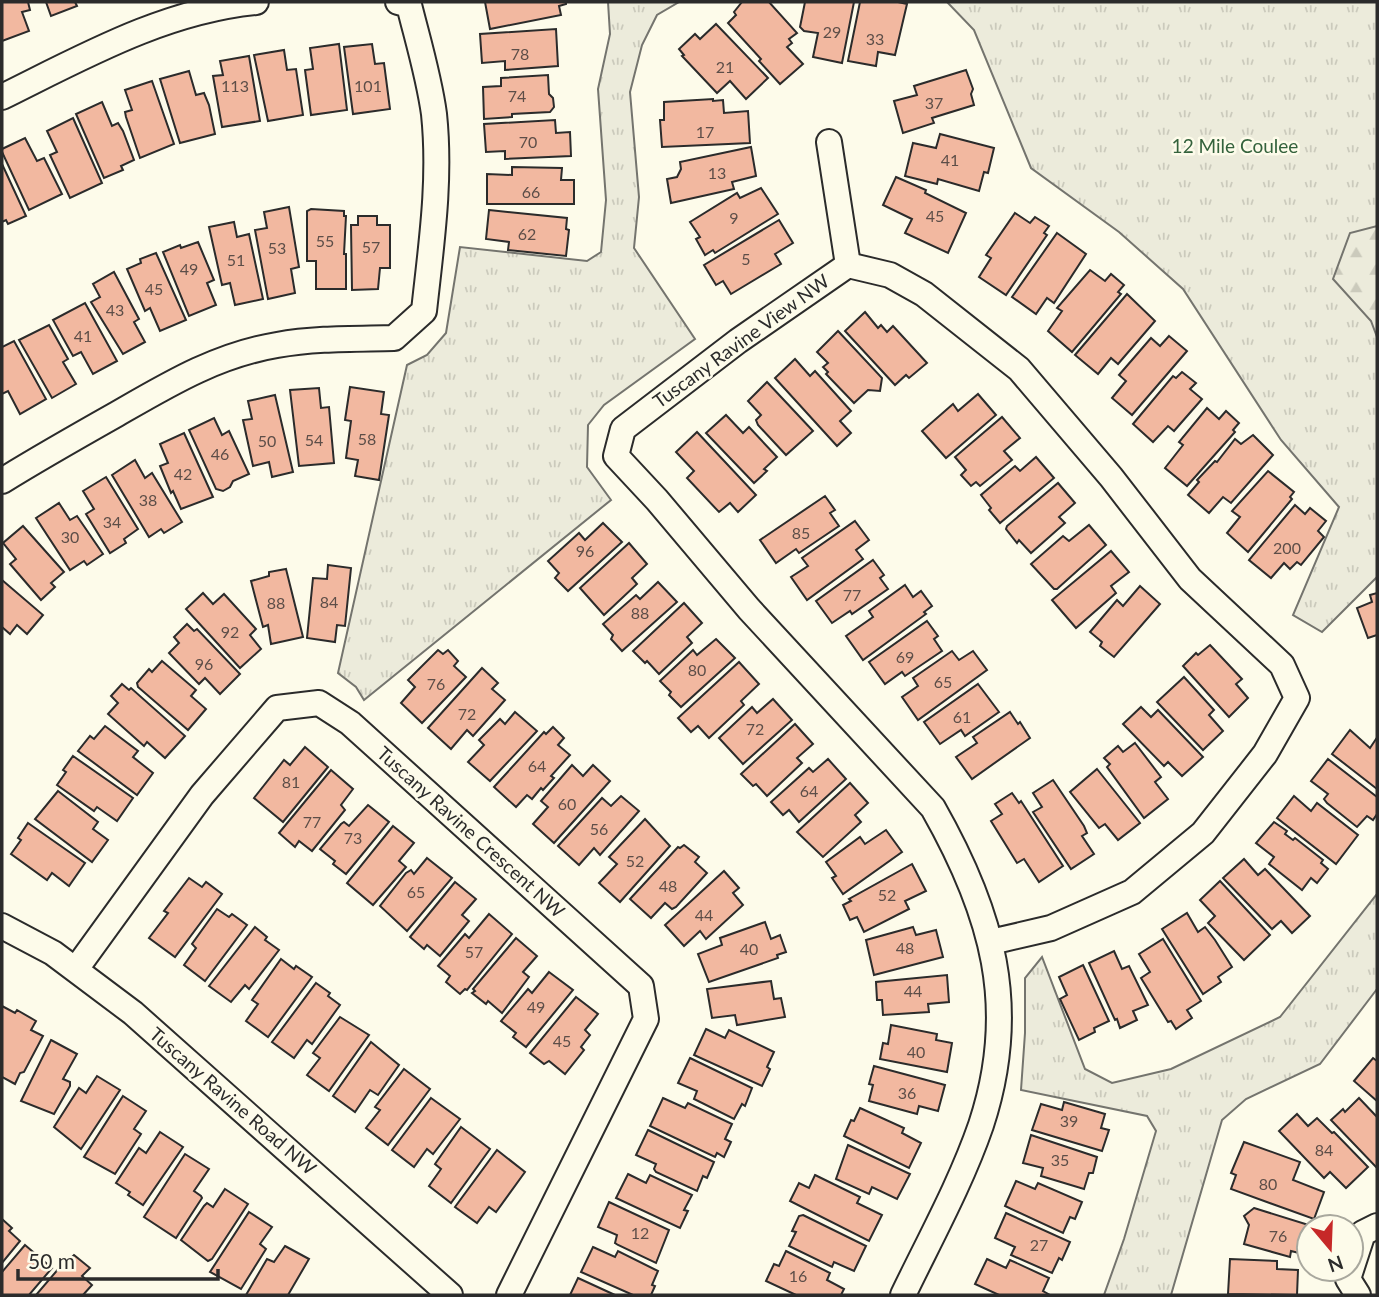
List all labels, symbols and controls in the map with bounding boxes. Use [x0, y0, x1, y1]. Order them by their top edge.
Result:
house number: 29 [823, 22, 841, 41]
house number: 33 [866, 29, 884, 48]
house number: 78 [511, 44, 529, 63]
house number: 21 [716, 57, 734, 76]
house number: 113 [221, 76, 249, 95]
house number: 101 [354, 76, 382, 95]
house number: 74 [508, 86, 526, 105]
house number: 37 [925, 93, 943, 112]
house number: 17 [696, 122, 714, 141]
house number: 70 [519, 132, 537, 151]
park label: 12 Mile Coulee [1172, 134, 1298, 157]
house number: 41 [941, 150, 959, 169]
house number: 13 [708, 163, 726, 182]
house number: 66 [522, 182, 540, 201]
house number: 45 [926, 206, 944, 225]
house number: 9 [729, 208, 739, 227]
house number: 62 [518, 224, 536, 243]
house number: 55 [316, 231, 334, 250]
house number: 57 [362, 237, 380, 256]
house number: 53 [268, 238, 286, 257]
house number: 5 [741, 249, 751, 268]
house number: 51 [227, 250, 245, 269]
house number: 49 [180, 259, 198, 278]
street label: Tuscany Ravine View NW [648, 269, 834, 412]
house number: 45 [145, 279, 163, 298]
house number: 43 [106, 300, 124, 319]
house number: 41 [74, 326, 92, 345]
house number: 58 [358, 429, 376, 448]
house number: 54 [305, 430, 323, 449]
house number: 50 [258, 431, 276, 450]
house number: 46 [211, 444, 229, 463]
house number: 42 [174, 464, 192, 483]
house number: 38 [139, 490, 157, 509]
house number: 34 [103, 512, 121, 531]
house number: 85 [792, 523, 810, 542]
house number: 30 [61, 527, 79, 546]
house number: 200 [1273, 538, 1301, 557]
house number: 96 [576, 541, 594, 560]
house number: 77 [843, 585, 861, 604]
house number: 84 [320, 592, 338, 611]
house number: 88 [267, 593, 285, 612]
house number: 88 [631, 603, 649, 622]
house number: 92 [221, 622, 239, 641]
house number: 69 [896, 647, 914, 666]
house number: 96 [195, 654, 213, 673]
house number: 80 [688, 660, 706, 679]
house number: 65 [934, 672, 952, 691]
house number: 76 [427, 674, 445, 693]
house number: 72 [458, 704, 476, 723]
house number: 61 [953, 707, 971, 726]
house number: 72 [746, 719, 764, 738]
street label: Tuscany Ravine Crescent NW [373, 741, 570, 922]
house number: 64 [528, 756, 546, 775]
house number: 81 [282, 772, 300, 791]
house number: 64 [800, 781, 818, 800]
house number: 60 [558, 794, 576, 813]
house number: 77 [303, 812, 321, 831]
house number: 56 [590, 819, 608, 838]
house number: 73 [344, 828, 362, 847]
house number: 52 [626, 851, 644, 870]
house number: 48 [659, 876, 677, 895]
house number: 65 [407, 882, 425, 901]
house number: 52 [878, 885, 896, 904]
house number: 44 [695, 905, 713, 924]
house number: 48 [896, 938, 914, 957]
house number: 40 [740, 939, 758, 958]
house number: 57 [465, 942, 483, 961]
house number: 44 [904, 981, 922, 1000]
house number: 49 [527, 997, 545, 1016]
street label: Tuscany Ravine Road NW [145, 1022, 322, 1179]
house number: 45 [553, 1031, 571, 1050]
house number: 40 [907, 1042, 925, 1061]
house number: 36 [898, 1083, 916, 1102]
house number: 39 [1060, 1111, 1078, 1130]
house number: 84 [1315, 1140, 1333, 1159]
house number: 35 [1051, 1150, 1069, 1169]
house number: 80 [1259, 1174, 1277, 1193]
north arrow [1295, 1213, 1365, 1283]
house number: 12 [631, 1223, 649, 1242]
house number: 76 [1269, 1226, 1287, 1245]
house number: 27 [1030, 1235, 1048, 1254]
scale bar [18, 1238, 217, 1282]
text: 50 m [28, 1248, 75, 1273]
text: N [1325, 1251, 1346, 1278]
house number: 16 [789, 1266, 807, 1285]

